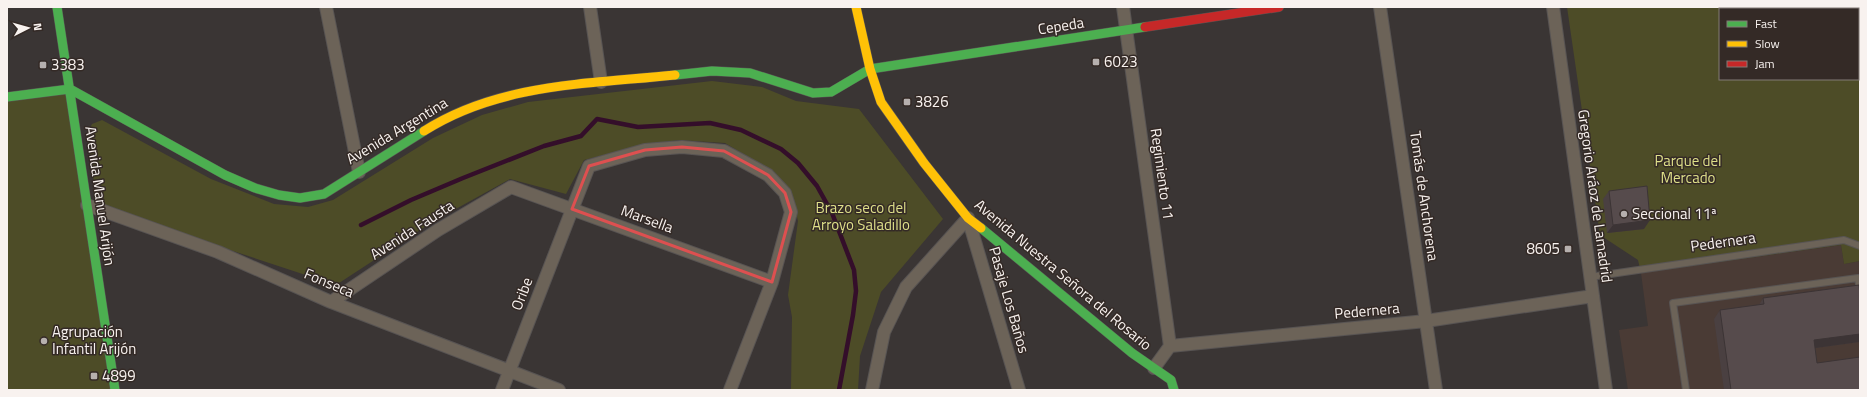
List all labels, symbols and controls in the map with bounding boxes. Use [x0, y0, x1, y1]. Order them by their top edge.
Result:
north arrow [8, 8, 48, 48]
legend [1719, 8, 1859, 80]
street label: Cepeda [1036, 10, 1086, 41]
text: Fast [1755, 14, 1778, 33]
text: N [30, 22, 46, 32]
text: Slow [1755, 34, 1780, 53]
place label: 6023 [1104, 50, 1138, 73]
place label: 3383 [51, 53, 85, 76]
text: Jam [1755, 54, 1775, 73]
marker: 6023 [1091, 57, 1101, 67]
marker: 3383 [38, 60, 48, 70]
place label: 3826 [915, 90, 949, 113]
street label: Avenida Argentina [342, 91, 452, 170]
marker: 3826 [902, 97, 912, 107]
street label: Gregorio Aráoz de Lamadrid [1572, 108, 1619, 284]
street label: Avenida Manuel Arijón [79, 125, 122, 267]
street label: Regimiento 11 [1145, 127, 1180, 221]
street label: Tomás de Anchorena [1404, 129, 1445, 263]
park label: Parque del Mercado [1654, 149, 1722, 189]
street label: Avenida Nuestra Señora del Rosario [970, 193, 1157, 356]
street label: Avenida Fausta [365, 194, 459, 265]
park label: Brazo seco del Arroyo Saladillo [812, 196, 910, 236]
street label: Marsella [618, 198, 677, 239]
place label: Seccional 11ª [1632, 202, 1717, 225]
marker: Seccional 11ª [1619, 209, 1629, 219]
street label: Pedernera [1689, 225, 1757, 257]
place label: 8605 [1526, 237, 1560, 260]
street label: Pasaje Los Baños [983, 244, 1036, 356]
marker: 8605 [1563, 244, 1573, 254]
street label: Fonseca [301, 262, 358, 304]
street label: Oribe [505, 274, 538, 314]
street label: Pedernera [1333, 296, 1401, 325]
place label: Agrupación Infantil Arijón [52, 320, 136, 360]
marker: Agrupación Infantil Arijón [39, 336, 49, 346]
place label: 4899 [102, 364, 136, 387]
marker: 4899 [89, 371, 99, 381]

